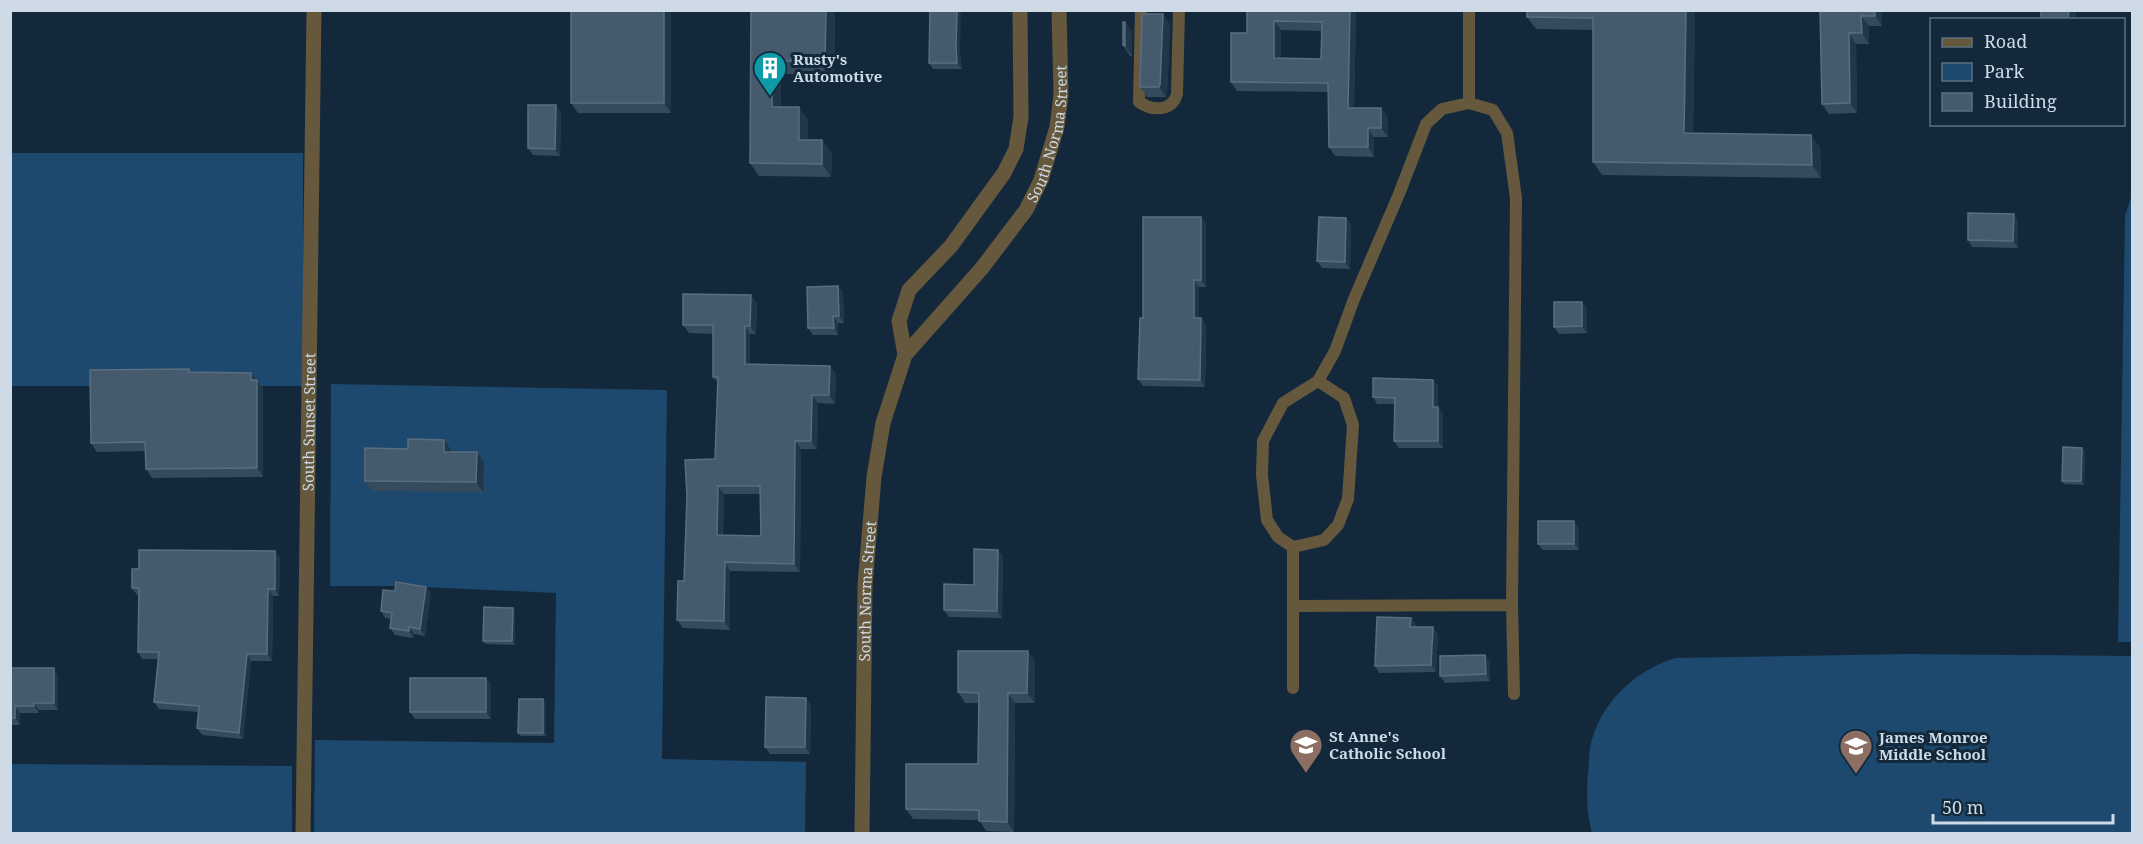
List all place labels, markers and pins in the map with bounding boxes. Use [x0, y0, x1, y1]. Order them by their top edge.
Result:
place label: Rusty's Automotive [793, 49, 882, 86]
building icon: Rusty's Automotive [752, 50, 788, 97]
place label: St Anne's Catholic School [1329, 726, 1447, 763]
school or university icon: St Anne's Catholic School [1288, 727, 1324, 774]
place label: James Monroe Middle School [1878, 727, 1988, 764]
school or university icon: James Monroe Middle School [1838, 728, 1874, 775]

